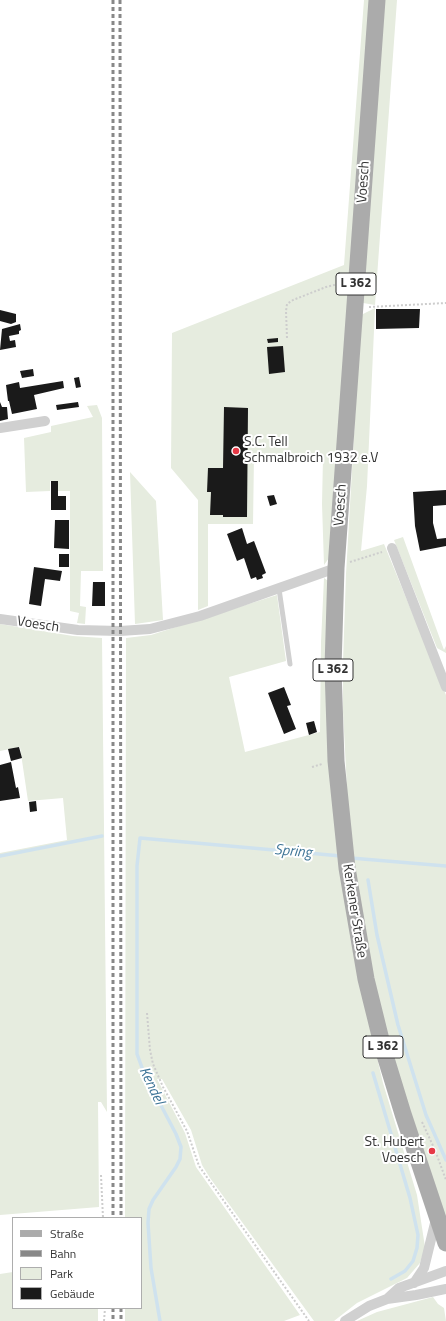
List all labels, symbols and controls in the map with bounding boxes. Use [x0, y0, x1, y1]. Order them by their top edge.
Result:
street label: Voesch [354, 160, 374, 204]
road number: L 362 [336, 273, 376, 295]
place label: S.C. Tell Schmalbroich 1932 e.V [244, 435, 378, 468]
marker: S.C. Tell Schmalbroich 1932 e.V [231, 446, 241, 456]
street label: Voesch [331, 483, 351, 527]
street label: Voesch [16, 613, 60, 637]
road number: L 362 [313, 659, 353, 681]
water label: Spring [274, 841, 312, 863]
street label: Kerkener Straße [338, 863, 370, 959]
road number: L 362 [363, 1036, 403, 1058]
water label: Kendel [134, 1064, 168, 1108]
place label: St. Hubert Voesch [364, 1135, 424, 1168]
marker: St. Hubert Voesch [427, 1146, 437, 1156]
legend [12, 1217, 142, 1309]
text: Straße [50, 1224, 84, 1243]
text: Bahn [50, 1244, 76, 1263]
text: Park [50, 1264, 73, 1283]
text: Gebäude [50, 1284, 95, 1303]

